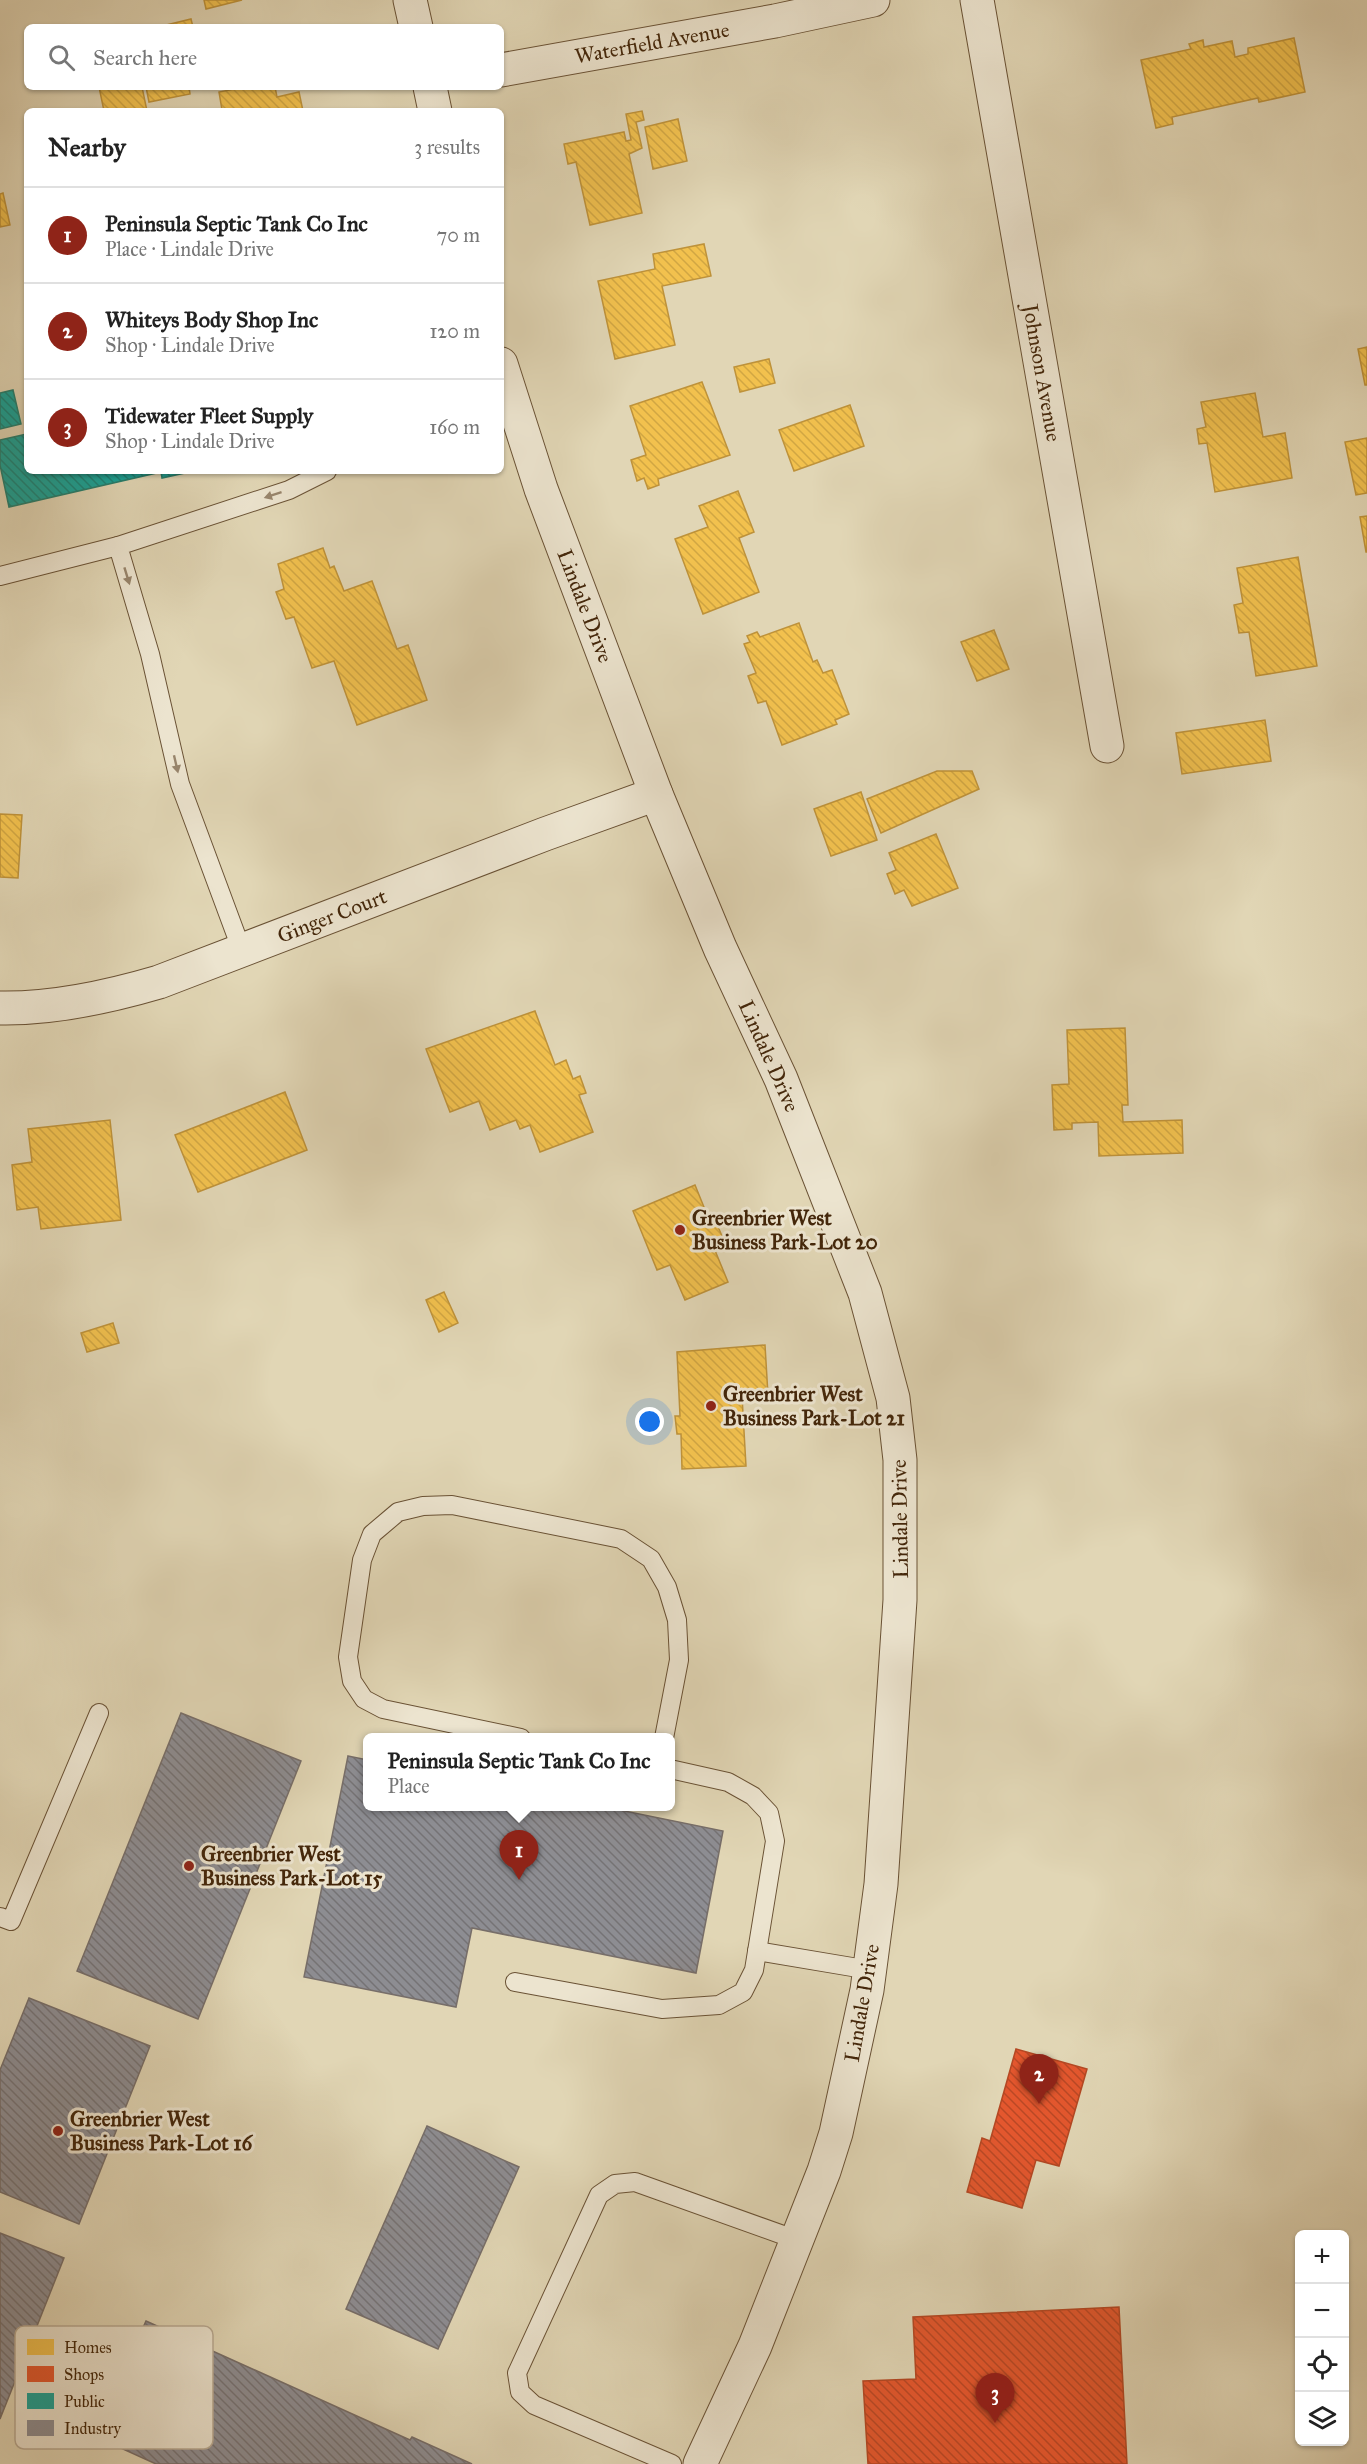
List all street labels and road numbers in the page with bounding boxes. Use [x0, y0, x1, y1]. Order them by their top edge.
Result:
street label: Waterfield Avenue [573, 17, 732, 69]
street label: Johnson Avenue [1017, 300, 1067, 444]
street label: Lindale Drive [551, 546, 619, 667]
street label: Ginger Court [274, 883, 391, 949]
street label: Lindale Drive [733, 996, 805, 1116]
street label: Lindale Drive [886, 1459, 914, 1579]
street label: Lindale Drive [839, 1942, 885, 2064]

